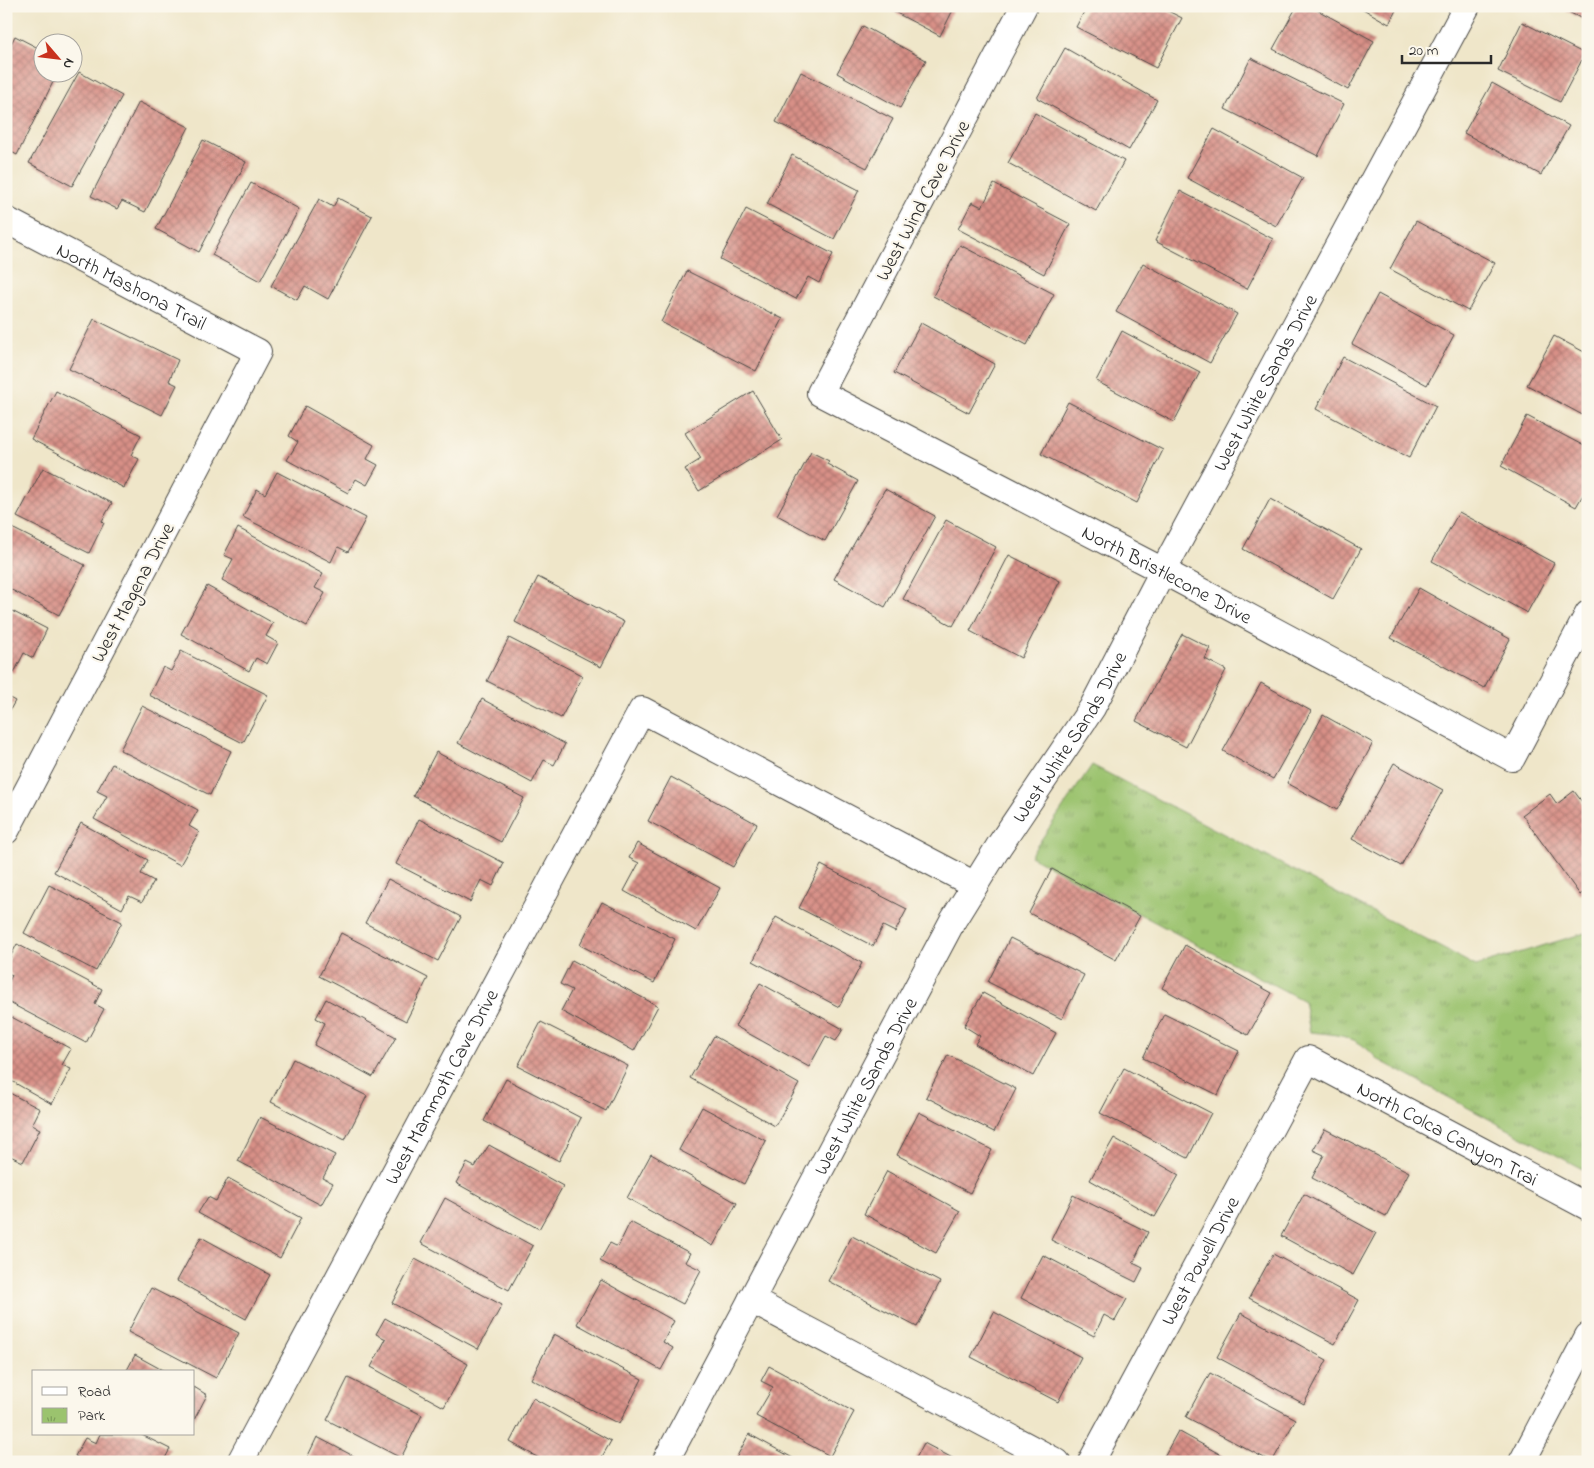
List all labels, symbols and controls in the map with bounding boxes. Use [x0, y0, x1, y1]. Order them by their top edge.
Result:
north arrow [32, 32, 82, 82]
scale bar [1402, 32, 1490, 64]
text: 20 m [1409, 40, 1439, 62]
text: N [57, 54, 80, 73]
street label: West Wind Cave Drive [870, 116, 979, 287]
street label: North Mashona Trail [51, 237, 211, 339]
street label: West White Sands Drive [1207, 290, 1326, 477]
street label: West Magena Drive [85, 518, 184, 669]
street label: North Bristlecone Drive [1076, 519, 1256, 633]
street label: West White Sands Drive [1007, 647, 1136, 829]
street label: West Mammoth Cave Drive [379, 985, 507, 1190]
street label: West White Sands Drive [808, 993, 926, 1181]
street label: North Colca Canyon Trai [1351, 1075, 1542, 1195]
street label: West Powell Drive [1155, 1192, 1248, 1331]
legend [32, 1370, 195, 1436]
text: Road [78, 1381, 111, 1403]
text: Park [78, 1405, 106, 1427]

